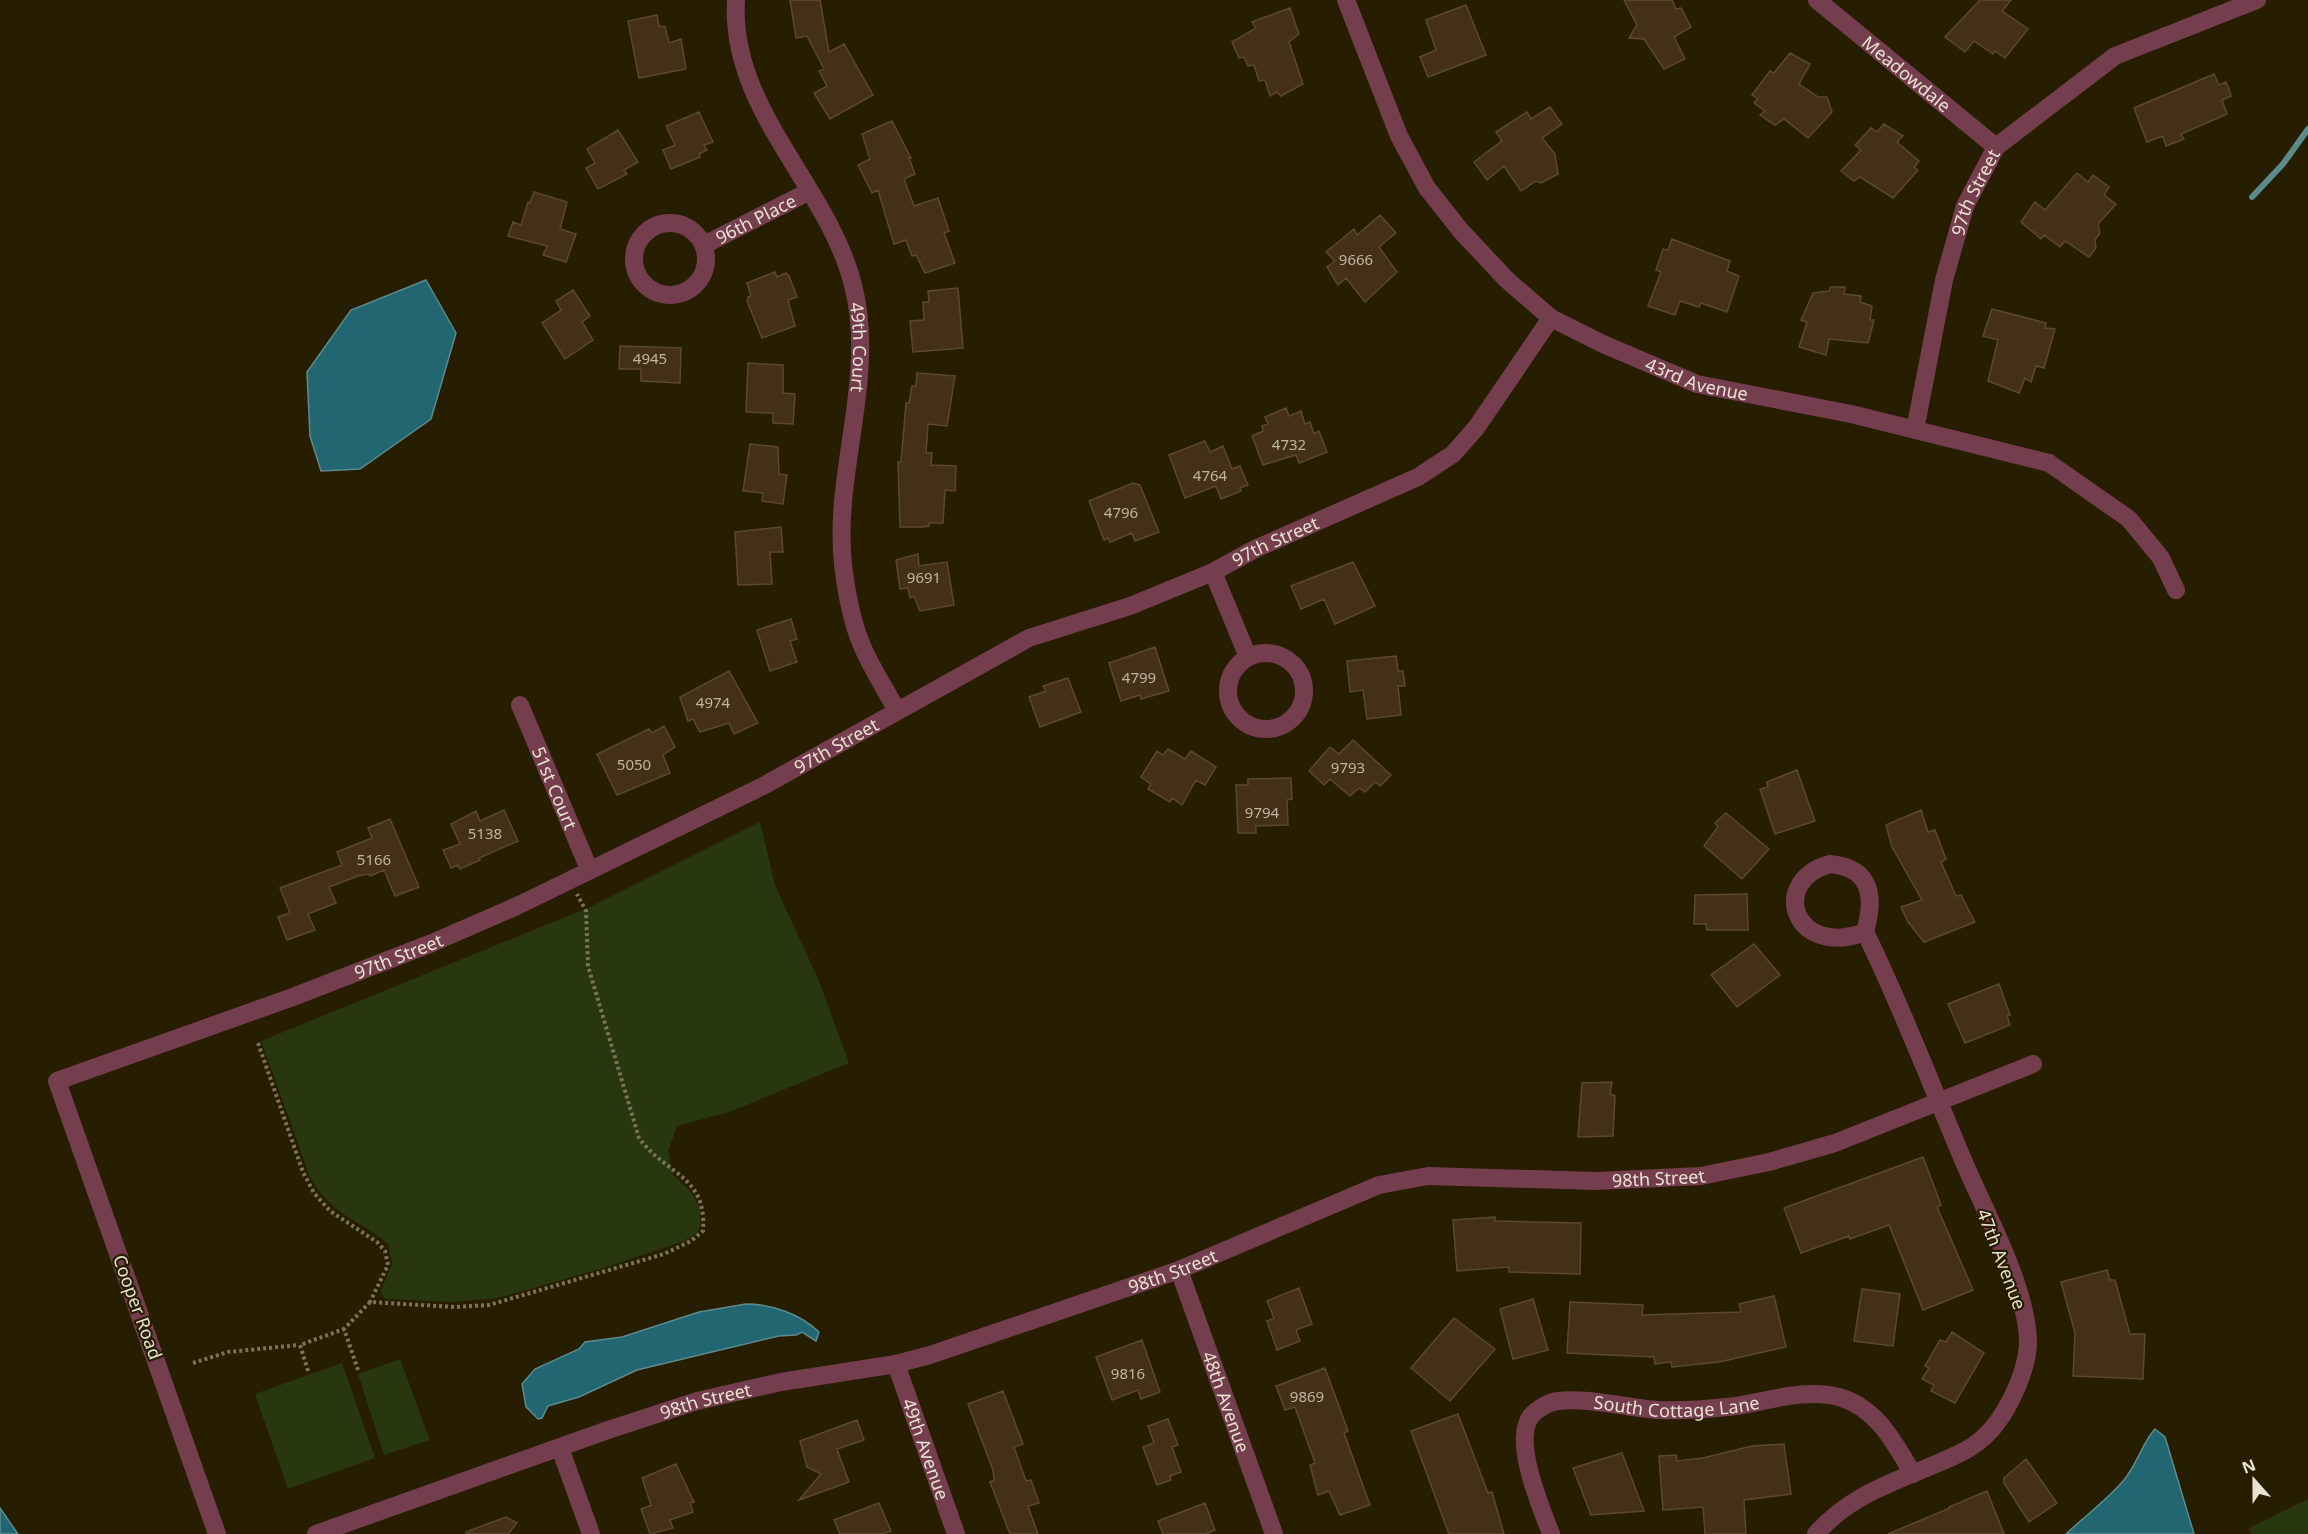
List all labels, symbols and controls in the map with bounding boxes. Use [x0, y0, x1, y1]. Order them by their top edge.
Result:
street label: Meadowdale [1857, 30, 1956, 117]
street label: 97th Street [1945, 144, 2005, 238]
street label: 96th Place [711, 188, 800, 249]
house number: 9666 [1339, 249, 1373, 269]
street label: 49th Court [845, 301, 872, 394]
house number: 4945 [633, 348, 667, 368]
street label: 43rd Avenue [1642, 351, 1750, 406]
house number: 4732 [1272, 434, 1306, 454]
house number: 4764 [1193, 465, 1228, 485]
house number: 4796 [1104, 502, 1138, 522]
street label: 97th Street [1227, 510, 1323, 572]
house number: 9691 [907, 567, 941, 587]
house number: 4799 [1122, 667, 1156, 687]
house number: 4974 [696, 692, 731, 712]
street label: 97th Street [789, 712, 883, 779]
street label: 51st Court [527, 743, 583, 834]
house number: 5050 [617, 754, 651, 774]
house number: 9793 [1331, 757, 1365, 777]
house number: 9794 [1245, 802, 1280, 822]
house number: 5138 [468, 823, 502, 843]
house number: 5166 [357, 849, 391, 869]
street label: 97th Street [351, 928, 447, 984]
street label: 98th Street [1611, 1163, 1708, 1192]
street label: 47th Avenue [1972, 1205, 2032, 1313]
street label: 98th Street [1125, 1243, 1221, 1298]
street label: Cooper Road [108, 1251, 168, 1363]
street label: 48th Avenue [1197, 1348, 1256, 1456]
house number: 9816 [1111, 1363, 1145, 1383]
street label: 98th Street [657, 1377, 754, 1424]
house number: 9869 [1290, 1386, 1324, 1406]
street label: South Cottage Lane [1592, 1390, 1761, 1422]
street label: 49th Avenue [897, 1395, 955, 1503]
north arrow [2224, 1450, 2284, 1510]
text: N [2239, 1453, 2259, 1479]

